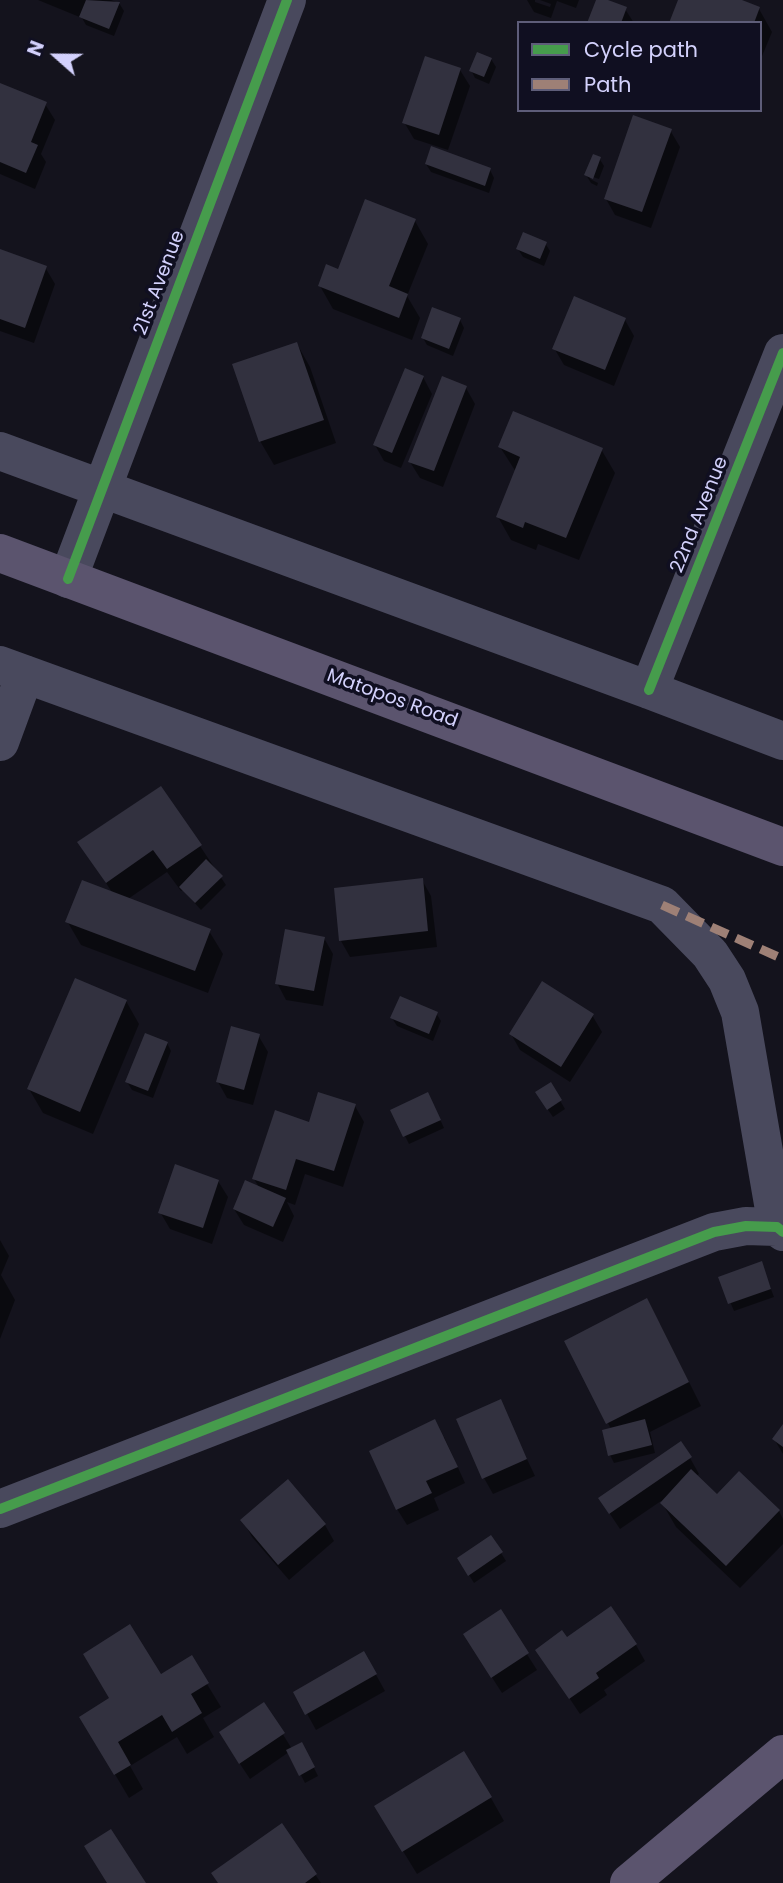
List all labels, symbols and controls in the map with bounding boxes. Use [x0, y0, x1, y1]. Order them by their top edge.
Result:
north arrow [21, 21, 91, 91]
legend [517, 21, 762, 112]
text: Cycle path [584, 35, 698, 64]
text: N [21, 37, 51, 60]
text: Path [584, 70, 631, 99]
street label: 21st Avenue [130, 227, 190, 339]
street label: 22nd Avenue [666, 454, 734, 576]
street label: Matopos Road [323, 665, 461, 733]

